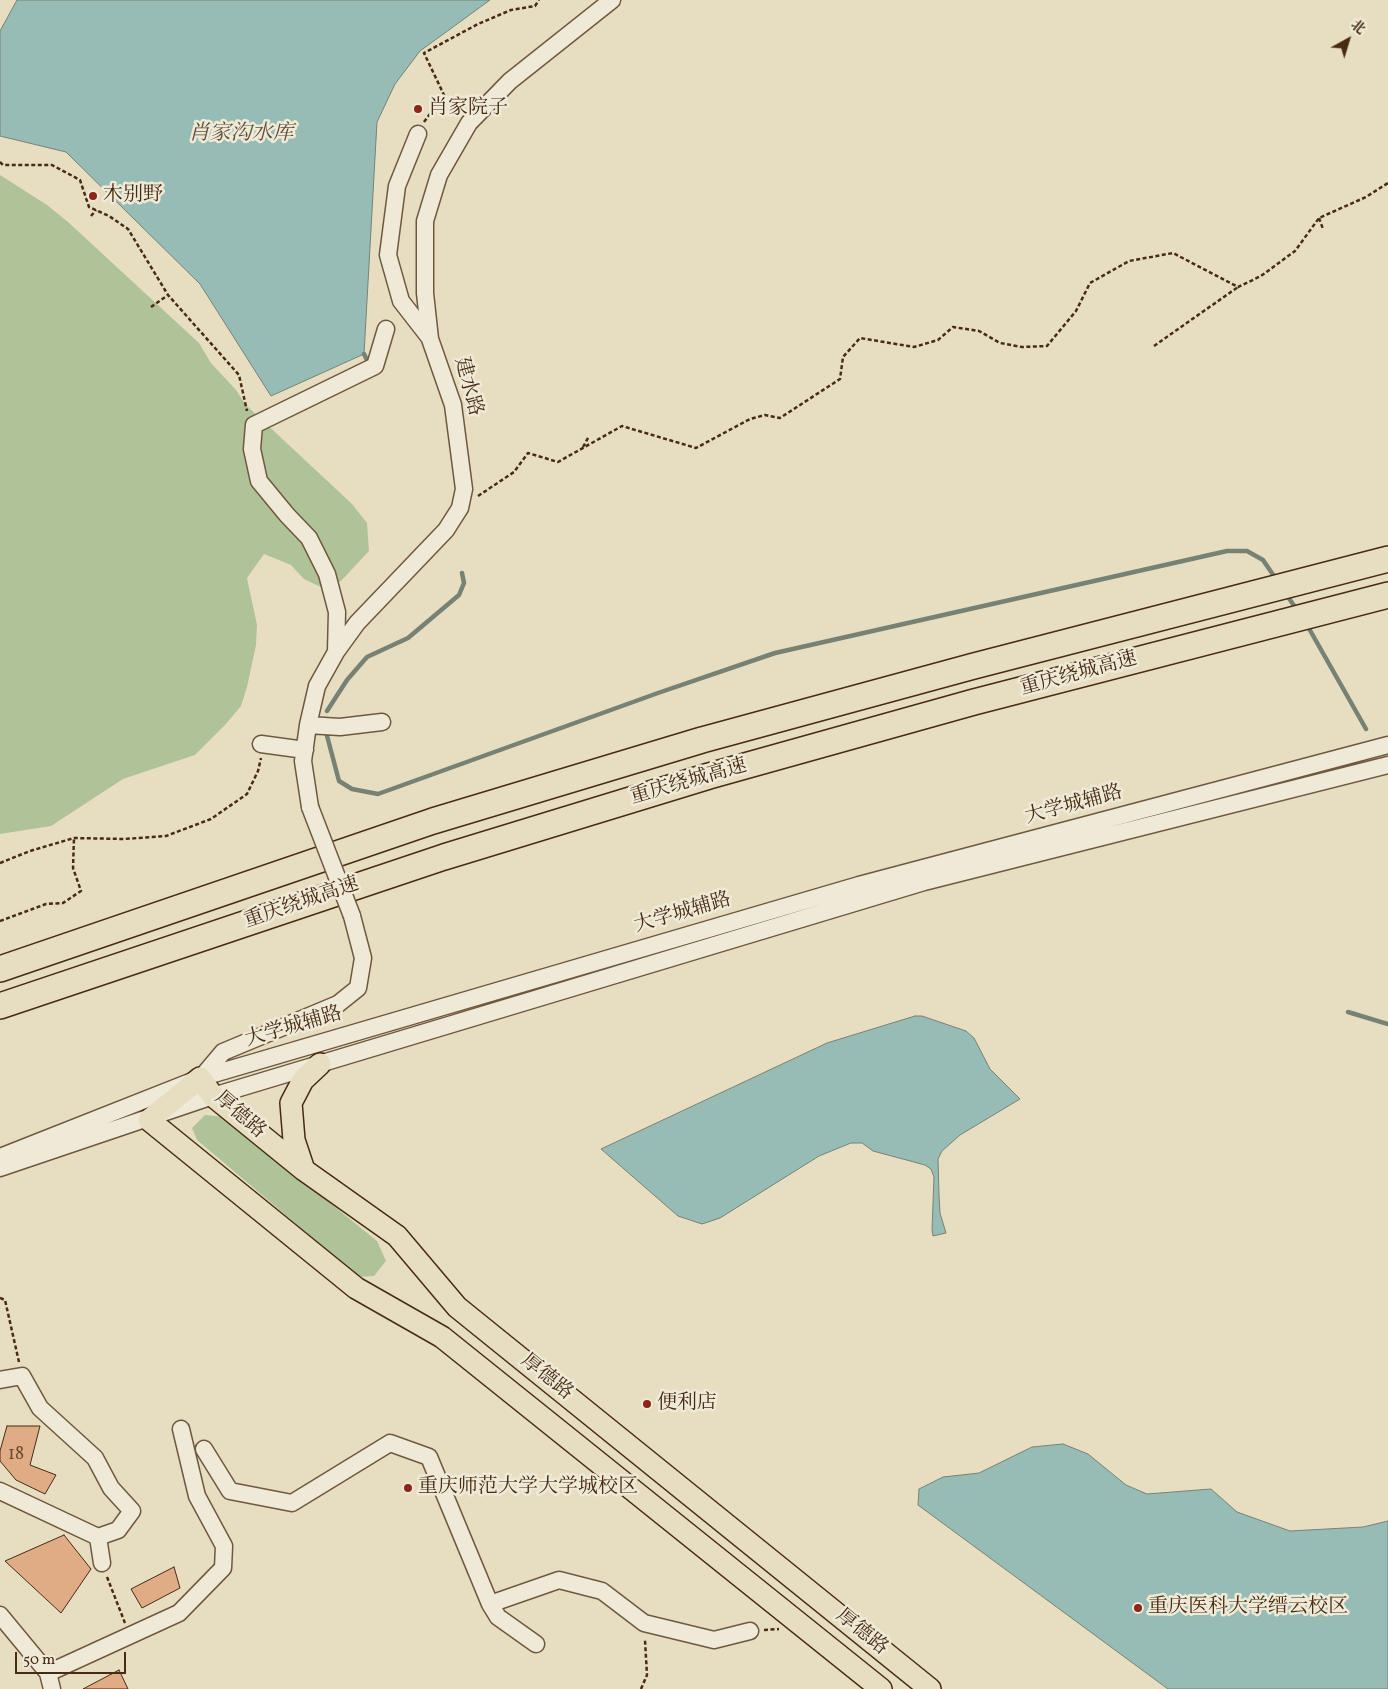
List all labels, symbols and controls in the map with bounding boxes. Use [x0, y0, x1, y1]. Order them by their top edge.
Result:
north arrow [1323, 15, 1373, 65]
text: 北 [1346, 16, 1369, 40]
place label: 肖家院子 [428, 97, 508, 121]
marker: 肖家院子 [412, 103, 424, 115]
water label: 肖家沟水库 [189, 122, 293, 148]
place label: 木别野 [103, 184, 163, 208]
marker: 木别野 [87, 190, 99, 202]
street label: 建水路 [448, 355, 486, 419]
street label: 重庆绕城高速 [1018, 648, 1140, 702]
street label: 重庆绕城高速 [628, 755, 750, 811]
street label: 大学城辅路 [1023, 781, 1125, 831]
street label: 重庆绕城高速 [241, 873, 363, 935]
street label: 大学城辅路 [632, 889, 734, 939]
street label: 大学城辅路 [243, 1003, 345, 1053]
street label: 厚德路 [208, 1087, 270, 1145]
street label: 厚德路 [515, 1350, 577, 1406]
place label: 便利店 [657, 1392, 717, 1416]
marker: 便利店 [641, 1398, 653, 1410]
house number: 18 [8, 1445, 24, 1467]
place label: 重庆师范大学大学城校区 [418, 1476, 638, 1500]
marker: 重庆师范大学大学城校区 [402, 1482, 414, 1494]
place label: 重庆医科大学缙云校区 [1148, 1596, 1348, 1620]
marker: 重庆医科大学缙云校区 [1132, 1602, 1144, 1614]
street label: 厚德路 [830, 1605, 892, 1661]
scale bar [18, 1642, 129, 1674]
text: 50 m [23, 1650, 55, 1671]

